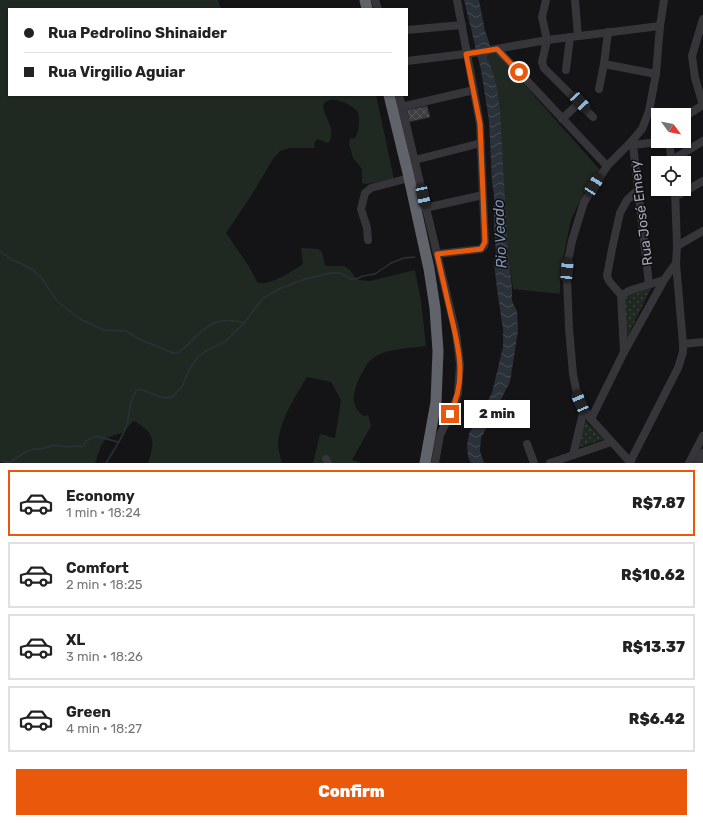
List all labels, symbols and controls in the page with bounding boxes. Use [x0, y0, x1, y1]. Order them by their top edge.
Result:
text: Rua Pedrolino Shinaider [48, 24, 227, 42]
text: Rua Virgilio Aguiar [48, 63, 185, 81]
route start [510, 63, 528, 81]
car [567, 89, 593, 115]
north arrow [651, 108, 691, 148]
map controls [651, 108, 691, 196]
button: locate [651, 156, 691, 196]
street label: Rua José Emery [627, 159, 656, 267]
car [582, 172, 606, 198]
car [415, 183, 431, 209]
water label: Rio Veado [489, 199, 511, 269]
car [560, 258, 574, 282]
car [570, 389, 590, 415]
callout: 2 min [464, 400, 530, 428]
route end [441, 405, 459, 423]
text: 2 min [479, 406, 515, 421]
icon: car [18, 485, 54, 521]
text: Economy [66, 487, 135, 505]
text: R$7.87 [632, 494, 685, 512]
text: 1 min · 18:24 [66, 505, 141, 520]
icon: car [18, 557, 54, 593]
text: Comfort [66, 559, 129, 577]
text: R$10.62 [621, 566, 685, 584]
text: 2 min · 18:25 [66, 577, 143, 592]
icon: car [18, 629, 54, 665]
text: XL [66, 631, 85, 649]
text: R$13.37 [622, 638, 685, 656]
text: 3 min · 18:26 [66, 649, 143, 664]
icon: car [18, 701, 54, 737]
text: Green [66, 703, 111, 721]
text: R$6.42 [629, 710, 685, 728]
text: 4 min · 18:27 [66, 721, 142, 736]
button: Confirm [16, 769, 687, 815]

